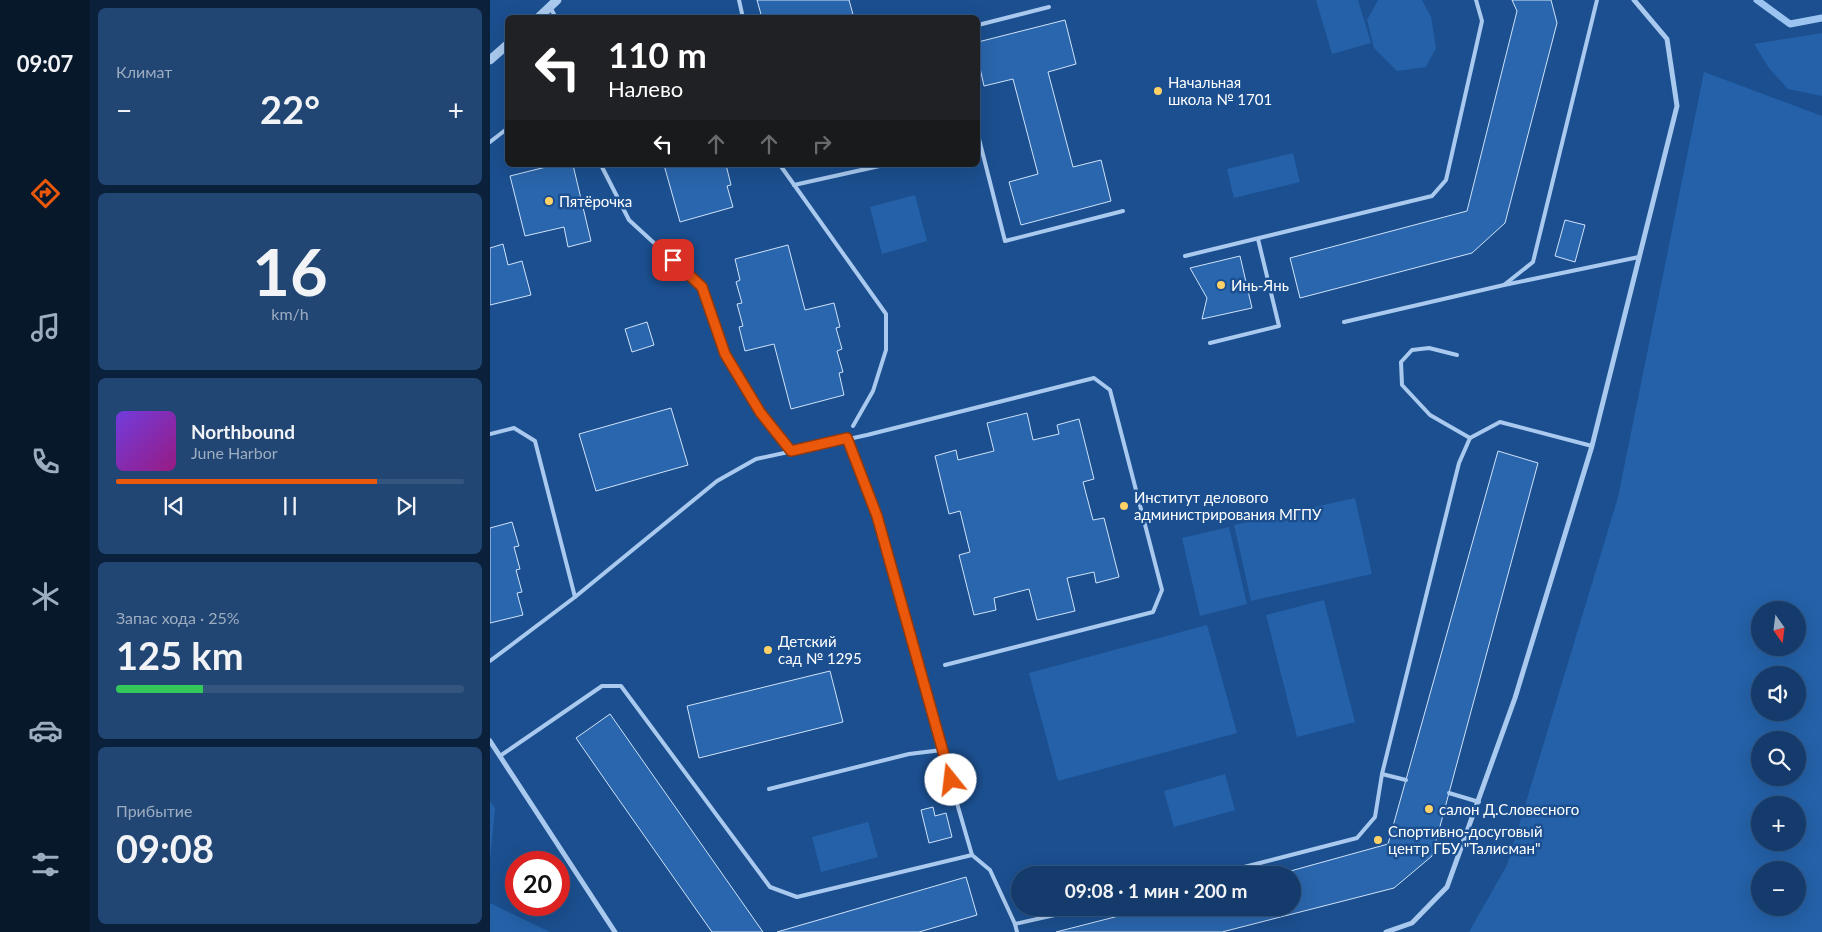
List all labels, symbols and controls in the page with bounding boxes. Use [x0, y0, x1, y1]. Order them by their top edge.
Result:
text: 110 m [608, 33, 707, 75]
icon: left [525, 35, 590, 100]
text: 09:07 [17, 50, 73, 77]
text: Климат [116, 62, 172, 81]
place label: Начальная школа № 1701 [1168, 73, 1272, 108]
text: Налево [608, 75, 683, 102]
marker: Начальная школа № 1701 [1152, 85, 1164, 97]
text: 22° [260, 86, 320, 132]
text: − [116, 93, 132, 127]
text: + [448, 93, 464, 127]
icon: left [649, 130, 677, 158]
icon: ahead [702, 130, 730, 158]
icon: ahead [755, 130, 783, 158]
icon: right [808, 130, 836, 158]
icon: directions [28, 176, 63, 211]
place label: Пятёрочка [559, 192, 632, 210]
marker: Пятёрочка [543, 195, 555, 207]
text: 16 [252, 232, 328, 310]
pin [652, 239, 694, 281]
icon: arrive [659, 246, 687, 274]
place label: Инь-Янь [1231, 276, 1289, 294]
marker: Инь-Янь [1215, 279, 1227, 291]
text: km/h [271, 304, 309, 323]
icon: music [28, 310, 63, 345]
text: Northbound [191, 420, 295, 443]
text: June Harbor [191, 443, 278, 462]
icon: phone [28, 444, 63, 479]
place label: Институт делового администрирования МГПУ [1134, 488, 1322, 523]
icon: previous [160, 492, 188, 520]
icon: pause [276, 492, 304, 520]
icon: next [392, 492, 420, 520]
marker: Институт делового администрирования МГПУ [1118, 500, 1130, 512]
icon: climate [28, 579, 63, 614]
north arrow [1751, 601, 1806, 656]
map controls [1751, 601, 1806, 916]
text: Запас хода · 25% [116, 608, 240, 627]
text: 125 km [116, 632, 244, 678]
place label: Детский сад № 1295 [778, 632, 862, 667]
marker: Детский сад № 1295 [762, 644, 774, 656]
button: sound [1751, 666, 1806, 721]
icon: car [28, 713, 63, 748]
button: search [1751, 731, 1806, 786]
position arrow [924, 753, 976, 805]
button: + [1751, 796, 1806, 851]
place label: салон Д.Словесного [1439, 800, 1579, 818]
text: Прибытие [116, 801, 192, 820]
marker: салон Д.Словесного [1423, 803, 1435, 815]
place label: Спортивно-досуговый центр ГБУ "Талисман" [1388, 822, 1543, 857]
text: 09:08 [116, 825, 214, 871]
marker: Спортивно-досуговый центр ГБУ "Талисман" [1372, 834, 1384, 846]
icon: filters [28, 847, 63, 882]
speed limit sign: 20 [505, 851, 570, 916]
button: − [1751, 861, 1806, 916]
text: 09:08 · 1 мин · 200 m [1065, 879, 1247, 902]

